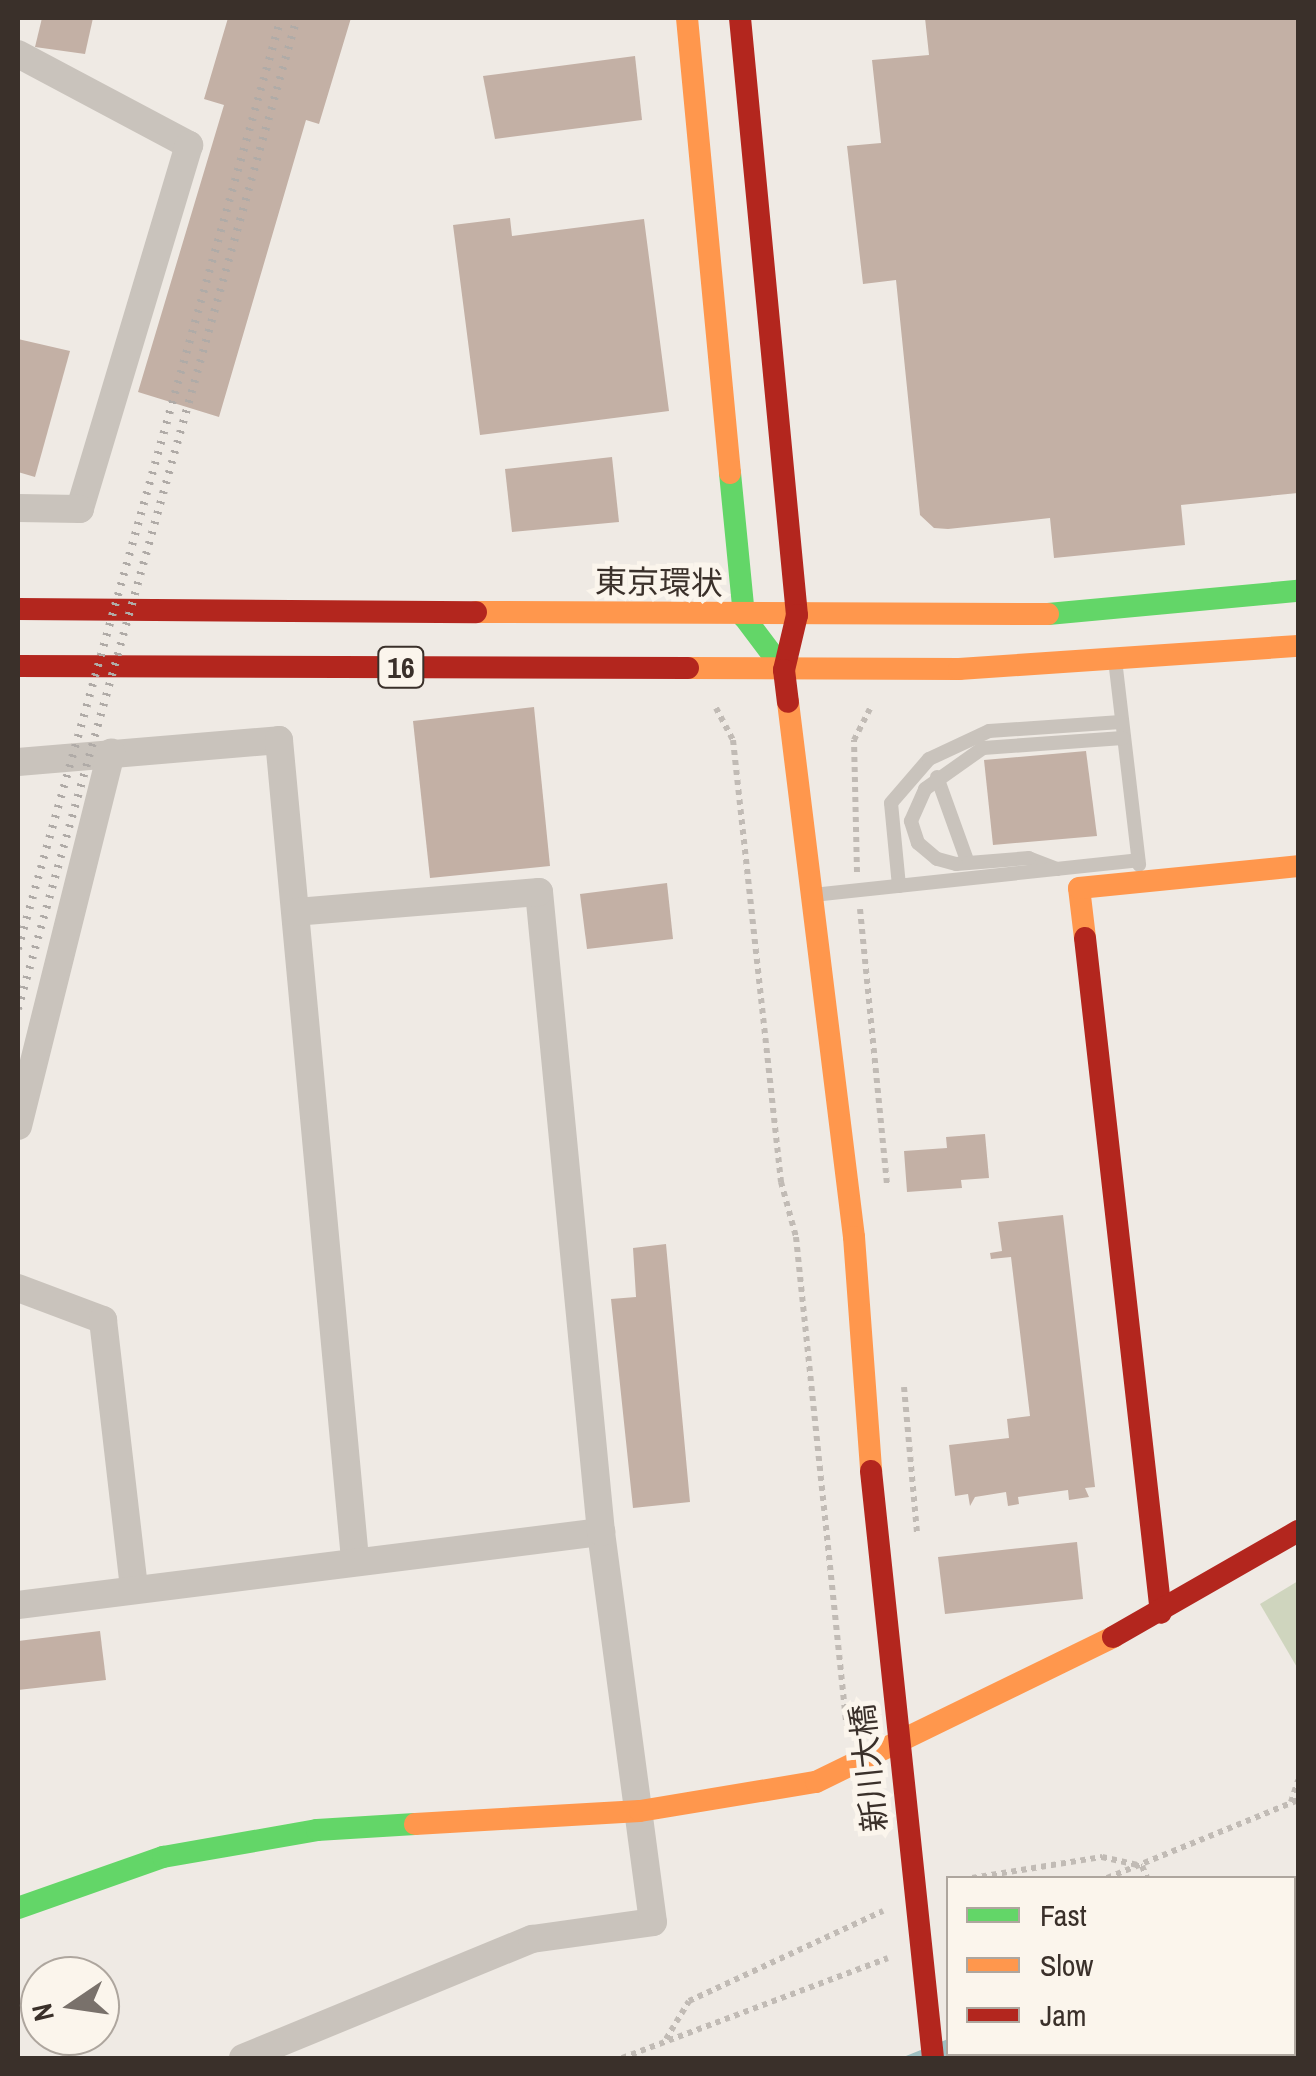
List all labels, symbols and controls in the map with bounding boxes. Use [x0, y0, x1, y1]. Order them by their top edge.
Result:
street label: 東京環状 [595, 563, 723, 603]
road number: 16 [376, 642, 426, 692]
street label: 新川大橋 [843, 1702, 895, 1834]
legend [946, 1876, 1296, 2056]
text: Fast [1040, 1895, 1087, 1935]
text: Slow [1040, 1945, 1093, 1985]
north arrow [20, 1956, 120, 2056]
text: Jam [1040, 1995, 1086, 2035]
text: N [22, 2000, 63, 2025]

